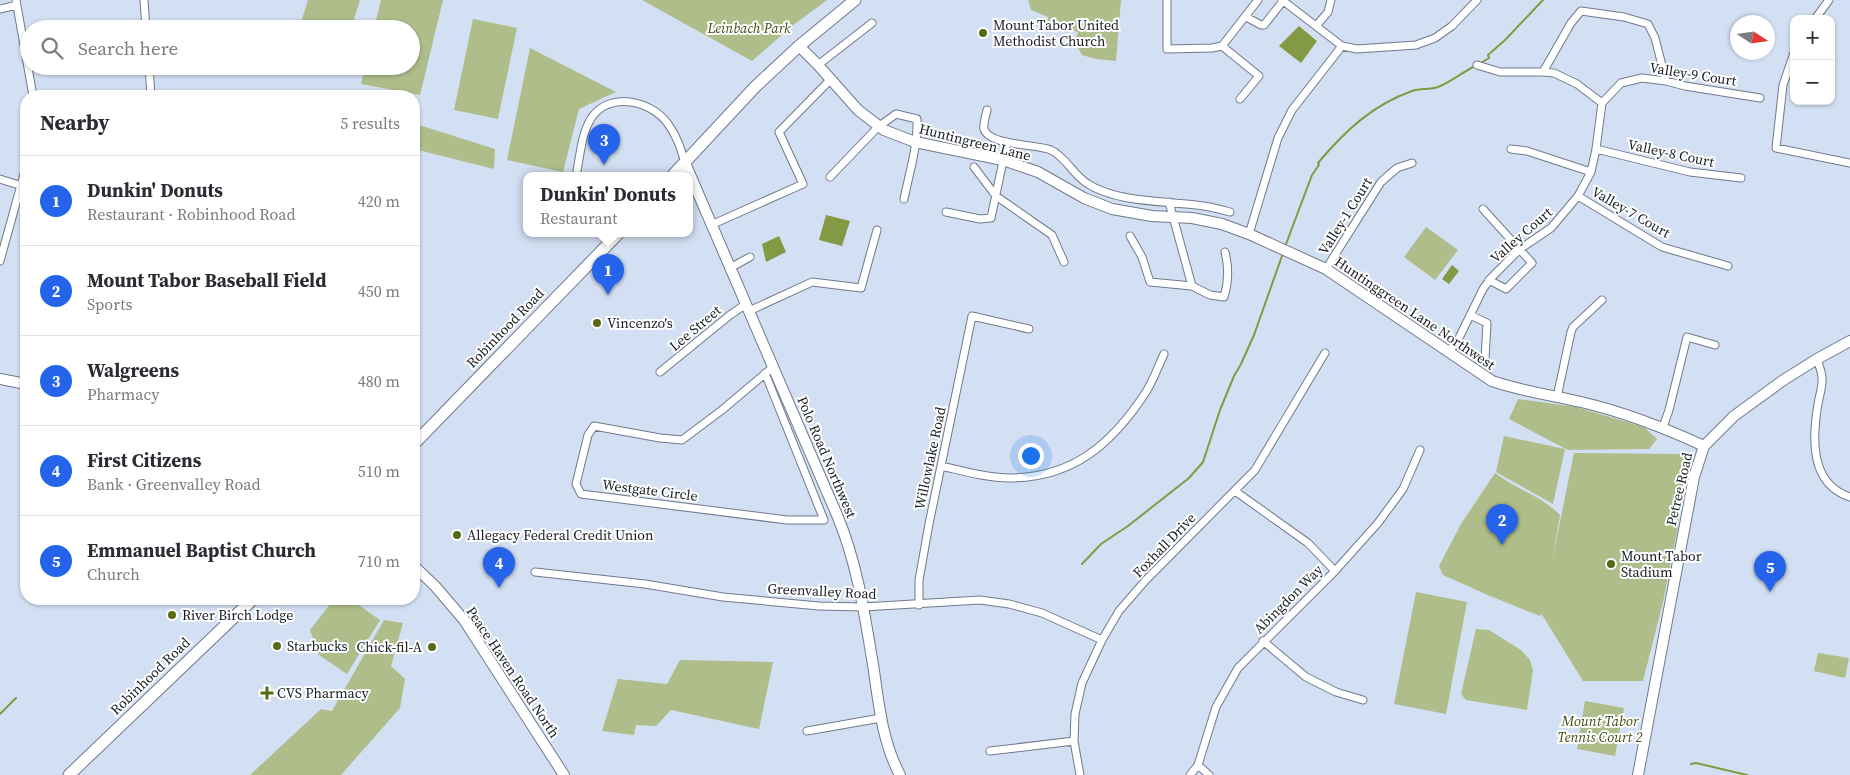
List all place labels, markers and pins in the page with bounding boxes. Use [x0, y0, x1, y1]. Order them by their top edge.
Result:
place label: Mount Tabor United Methodist Church [993, 15, 1119, 51]
marker: Mount Tabor United Methodist Church [977, 27, 989, 39]
pin: 3 [588, 124, 620, 165]
pin: 1 [592, 254, 624, 295]
place label: Vincenzo's [607, 313, 673, 333]
marker: Vincenzo's [591, 317, 603, 329]
pin: 2 [1486, 504, 1518, 545]
place label: Allegacy Federal Credit Union [467, 525, 654, 545]
marker: Allegacy Federal Credit Union [451, 529, 463, 541]
place label: Mount Tabor Stadium [1621, 546, 1702, 582]
pin: 4 [483, 547, 515, 588]
pin: 5 [1754, 551, 1786, 592]
marker: Mount Tabor Stadium [1605, 558, 1617, 570]
place label: River Birch Lodge [182, 605, 293, 625]
marker: River Birch Lodge [166, 609, 178, 621]
place label: Starbucks [287, 636, 348, 656]
place label: Chick-fil-A [356, 637, 423, 657]
marker: Starbucks [271, 640, 283, 652]
marker: Chick-fil-A [426, 641, 438, 653]
place label: CVS Pharmacy [277, 683, 369, 703]
marker: CVS Pharmacy [261, 687, 273, 699]

